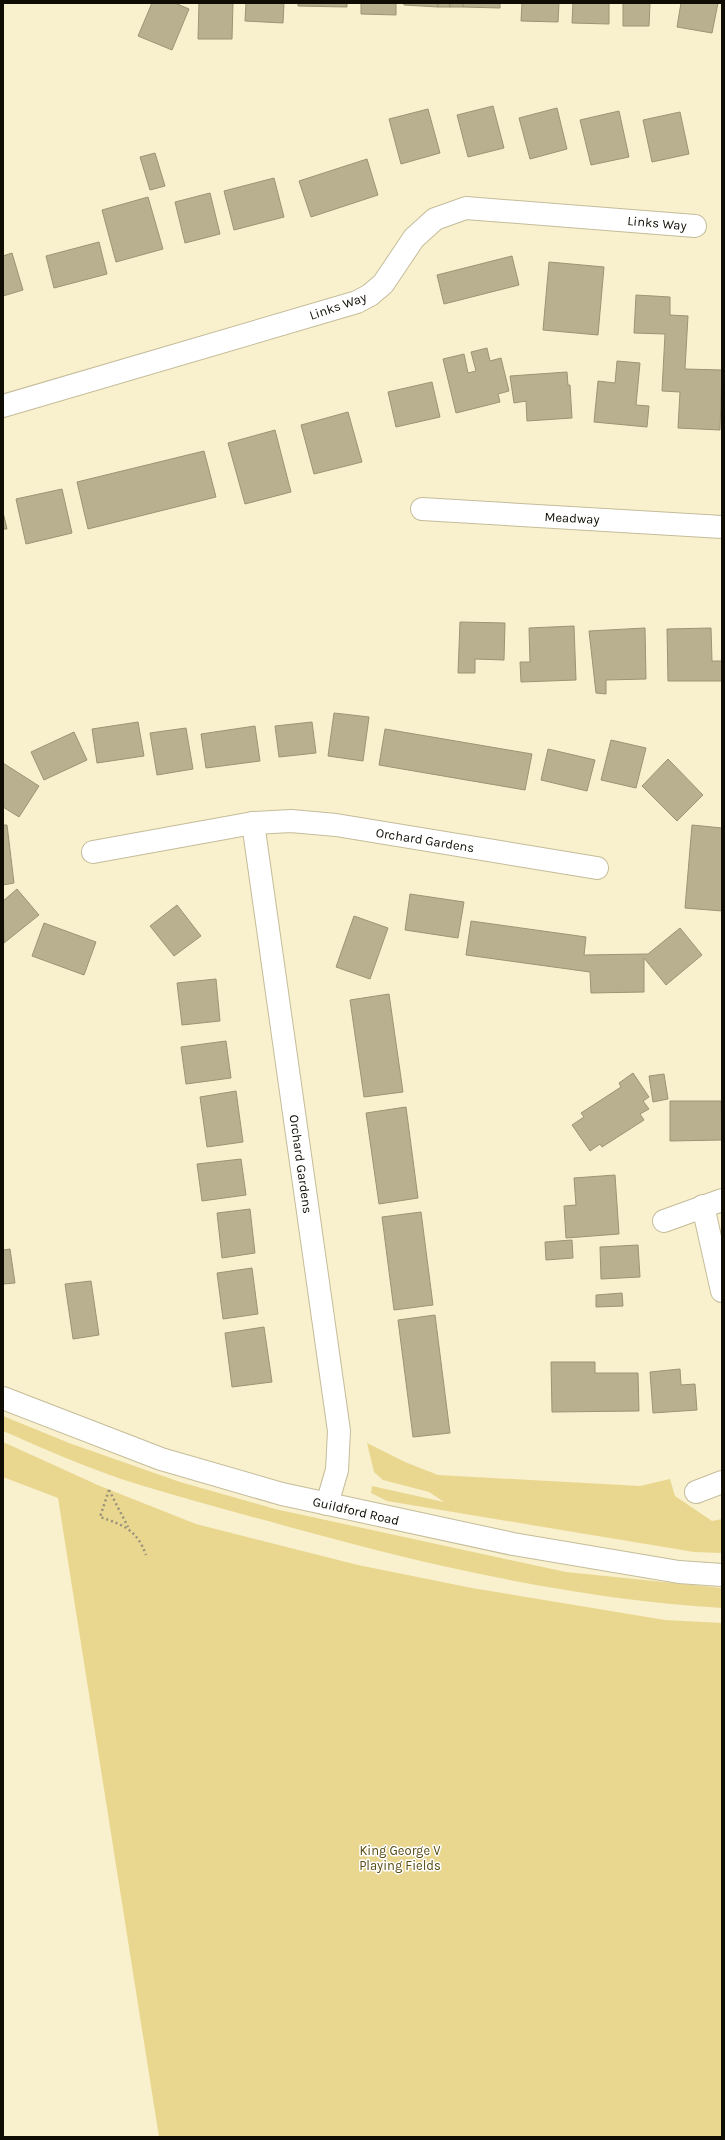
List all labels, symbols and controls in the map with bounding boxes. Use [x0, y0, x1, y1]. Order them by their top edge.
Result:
street label: Links Way [627, 213, 687, 233]
street label: Links Way [307, 289, 369, 323]
street label: Meadway [544, 509, 600, 527]
street label: Orchard Gardens [375, 825, 476, 855]
street label: Orchard Gardens [287, 1114, 315, 1215]
street label: Guildford Road [311, 1494, 401, 1528]
park label: King George V Playing Fields [359, 1843, 441, 1873]

